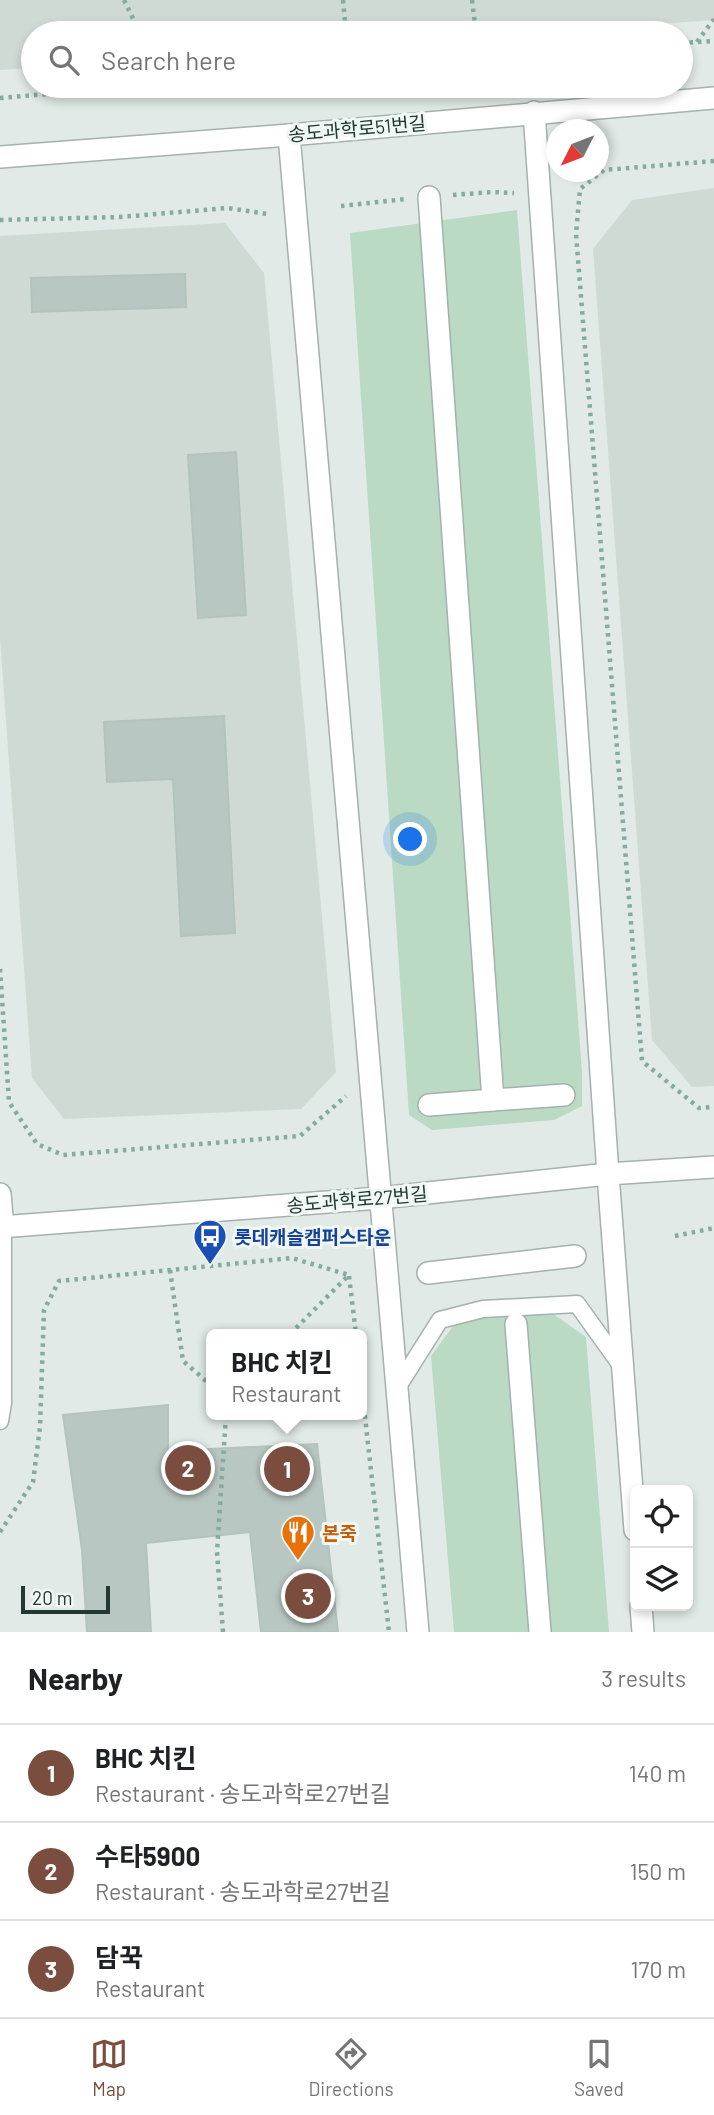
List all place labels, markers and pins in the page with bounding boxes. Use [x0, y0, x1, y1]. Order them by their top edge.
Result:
bus stop icon: 롯데캐슬캠퍼스타운 [191, 1217, 229, 1266]
place label: 롯데캐슬캠퍼스타운 [234, 1225, 391, 1248]
pin: 2 [165, 1442, 211, 1494]
pin: 1 [264, 1443, 310, 1495]
restaurant icon: 본죽 [279, 1513, 317, 1562]
place label: 본죽 [322, 1521, 357, 1544]
pin: 3 [285, 1570, 331, 1622]

